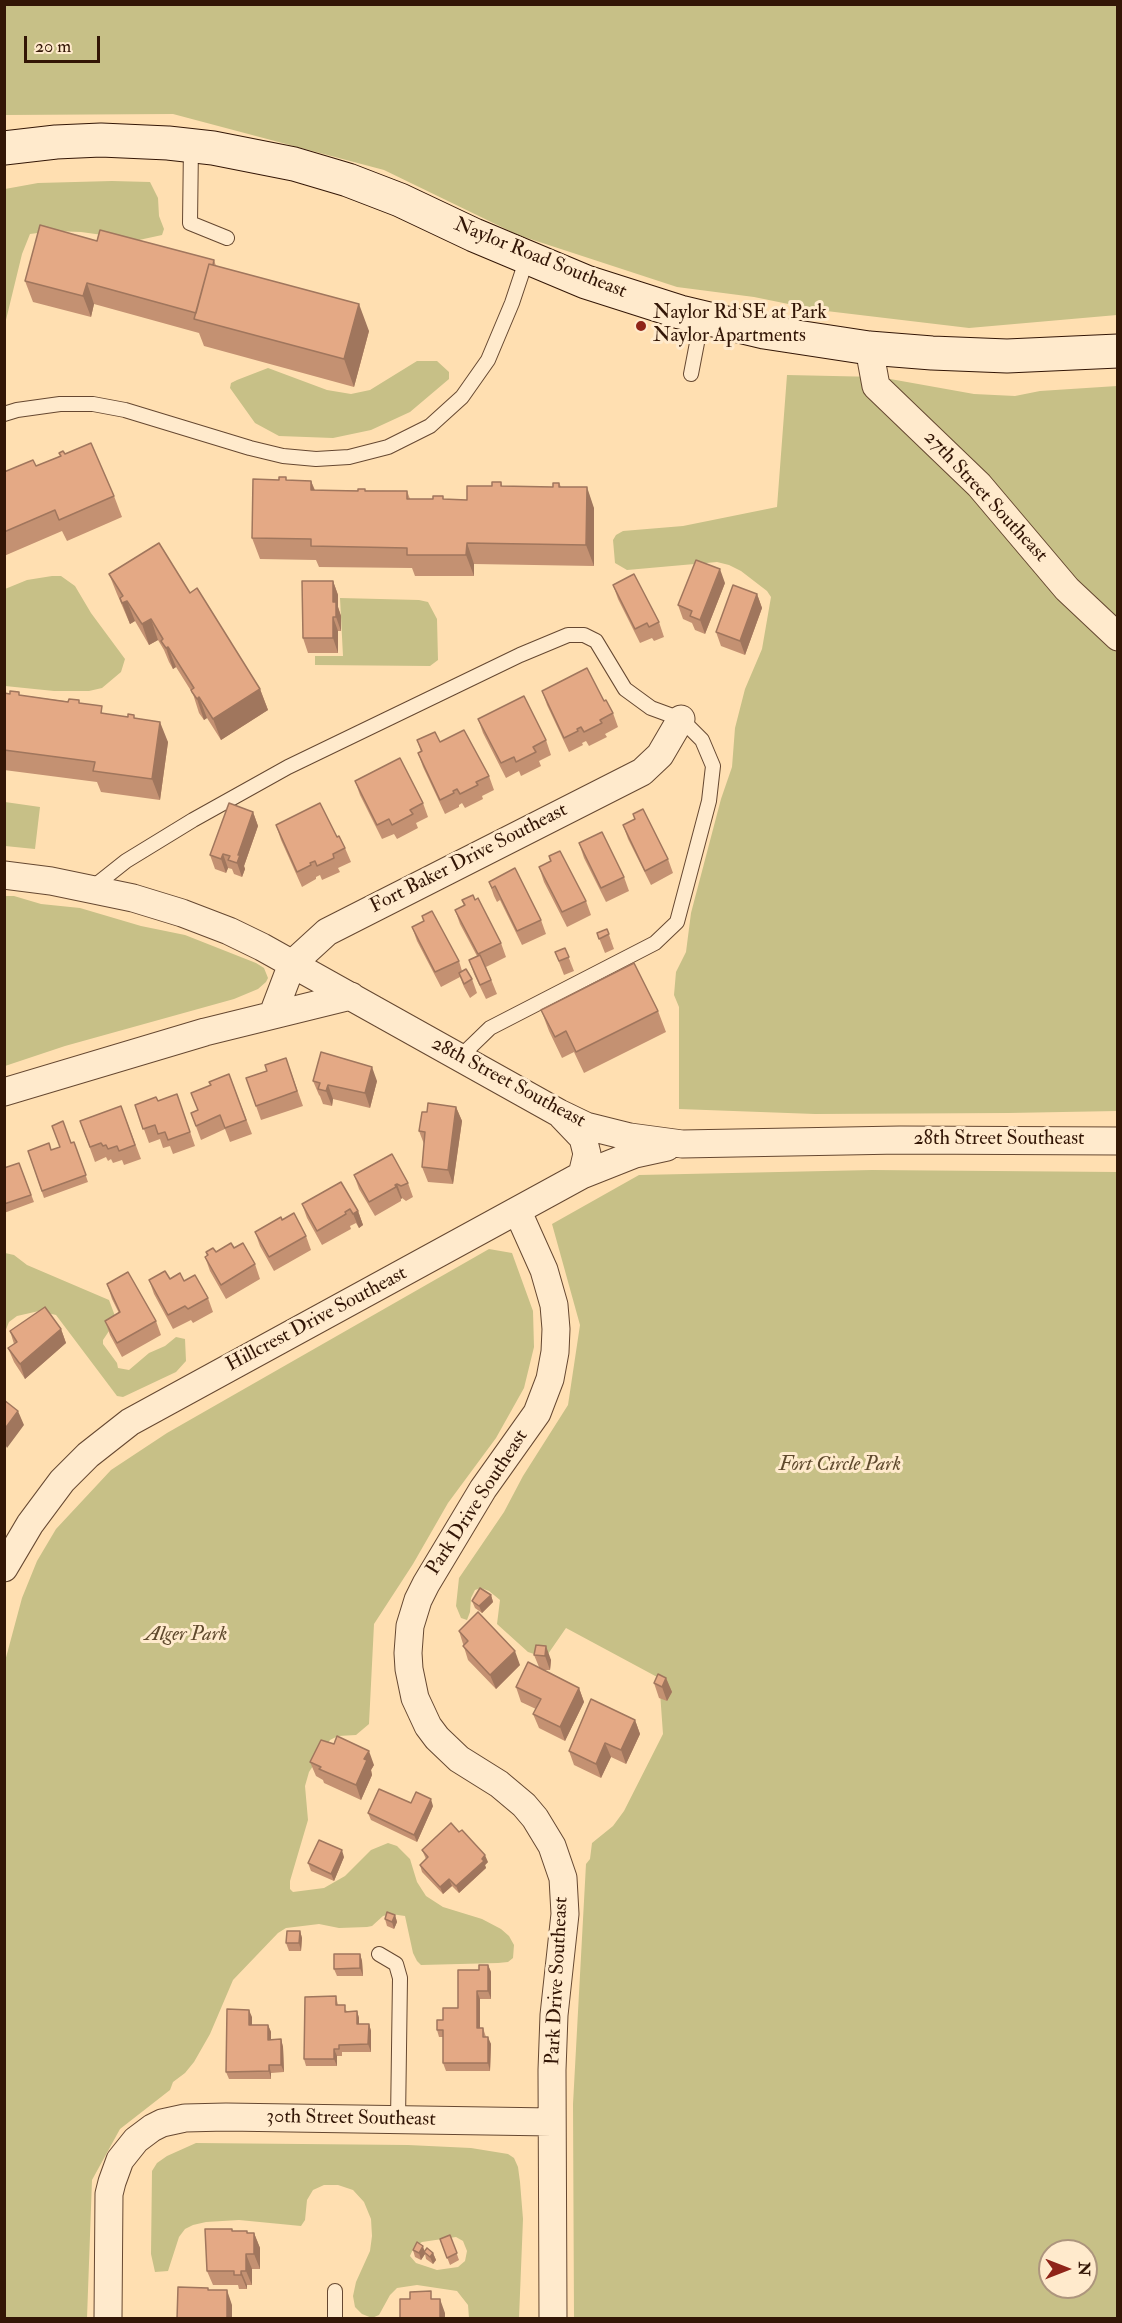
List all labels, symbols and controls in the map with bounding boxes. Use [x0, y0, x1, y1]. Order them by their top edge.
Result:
scale bar [27, 24, 104, 62]
text: 20 m [35, 35, 71, 58]
street label: Naylor Road Southeast [450, 213, 630, 305]
place label: Naylor Rd SE at Park Naylor Apartments [653, 302, 827, 349]
marker: Naylor Rd SE at Park Naylor Apartments [634, 319, 648, 333]
street label: 27th Street Southeast [918, 426, 1052, 568]
street label: Fort Baker Drive Southeast [366, 799, 572, 919]
street label: 28th Street Southeast [427, 1032, 589, 1134]
street label: 28th Street Southeast [913, 1128, 1085, 1152]
street label: Hillcrest Drive Southeast [223, 1262, 411, 1378]
street label: Park Drive Southeast [422, 1426, 534, 1580]
park label: Fort Circle Park [779, 1454, 901, 1478]
park label: Alger Park [145, 1624, 227, 1648]
street label: Park Drive Southeast [542, 1896, 574, 2066]
street label: 30th Street Southeast [266, 2106, 436, 2132]
north arrow [1038, 2239, 1098, 2299]
text: N [1074, 2262, 1094, 2276]

